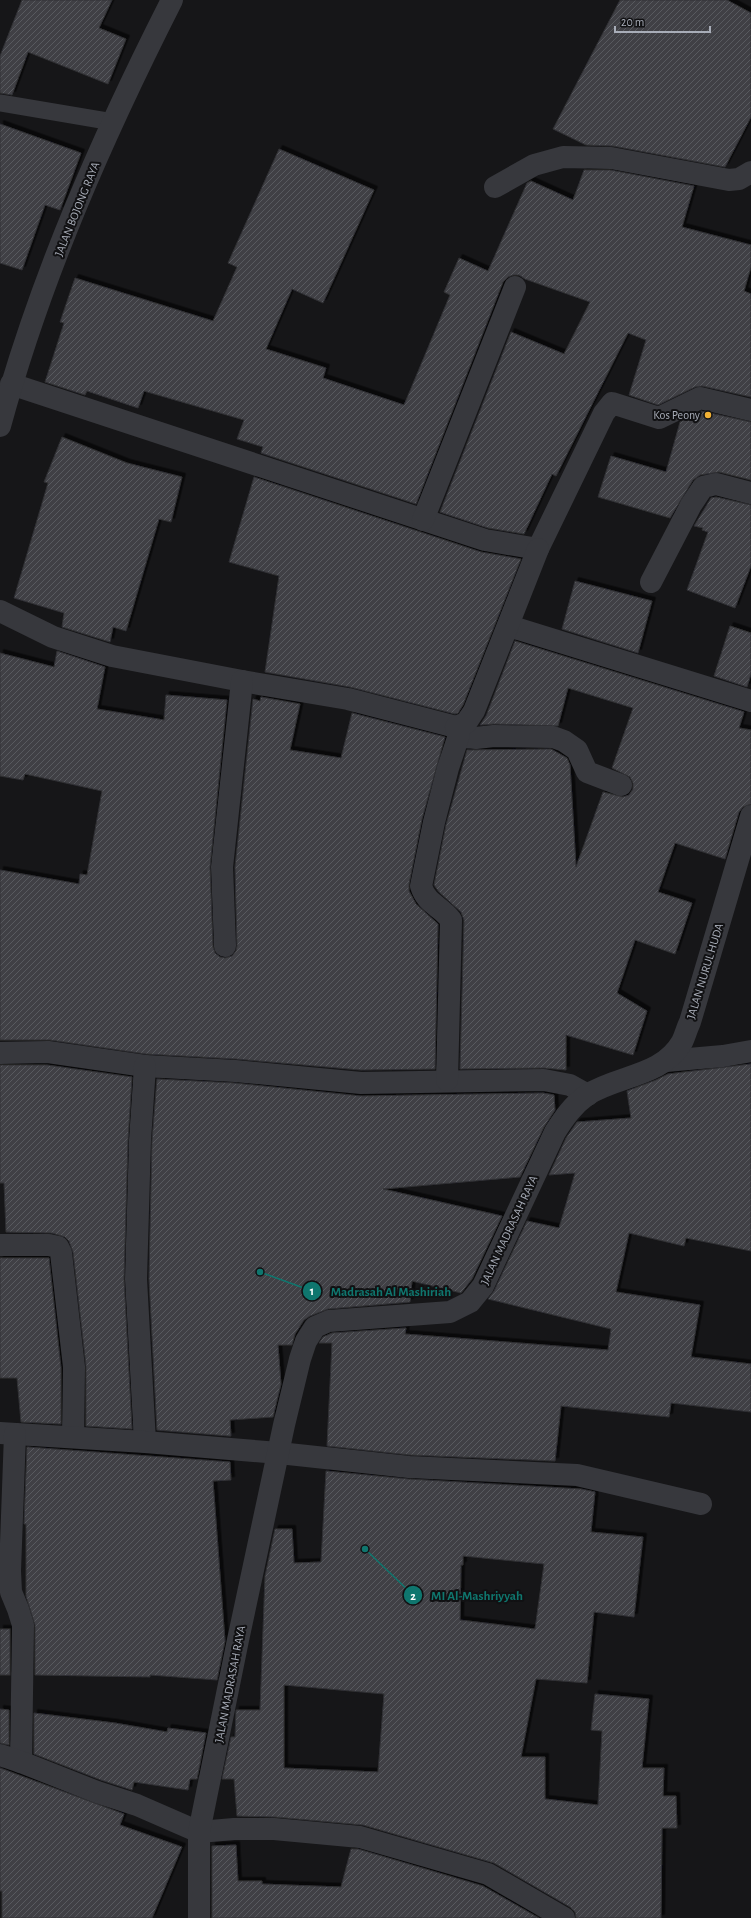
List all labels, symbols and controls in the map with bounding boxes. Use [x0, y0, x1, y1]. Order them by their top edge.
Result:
scale bar [615, 8, 710, 34]
text: 20 m [621, 16, 644, 28]
street label: JALAN BOJONG RAYA [53, 160, 101, 258]
place label: Kos Peony [653, 409, 700, 422]
marker: Kos Peony [703, 410, 713, 420]
street label: JALAN NURUL HUDA [685, 922, 725, 1020]
street label: JALAN MADRASAH RAYA [478, 1173, 540, 1286]
callout: Madrasah Al Mashiriah [302, 1279, 459, 1304]
text: 1 [310, 1285, 314, 1297]
text: Madrasah Al Mashiriah [331, 1286, 451, 1299]
callout: MI Al-Mashriyyah [403, 1583, 531, 1608]
text: 2 [410, 1590, 416, 1602]
text: MI Al-Mashriyyah [431, 1590, 523, 1603]
street label: JALAN MADRASAH RAYA [213, 1624, 247, 1744]

